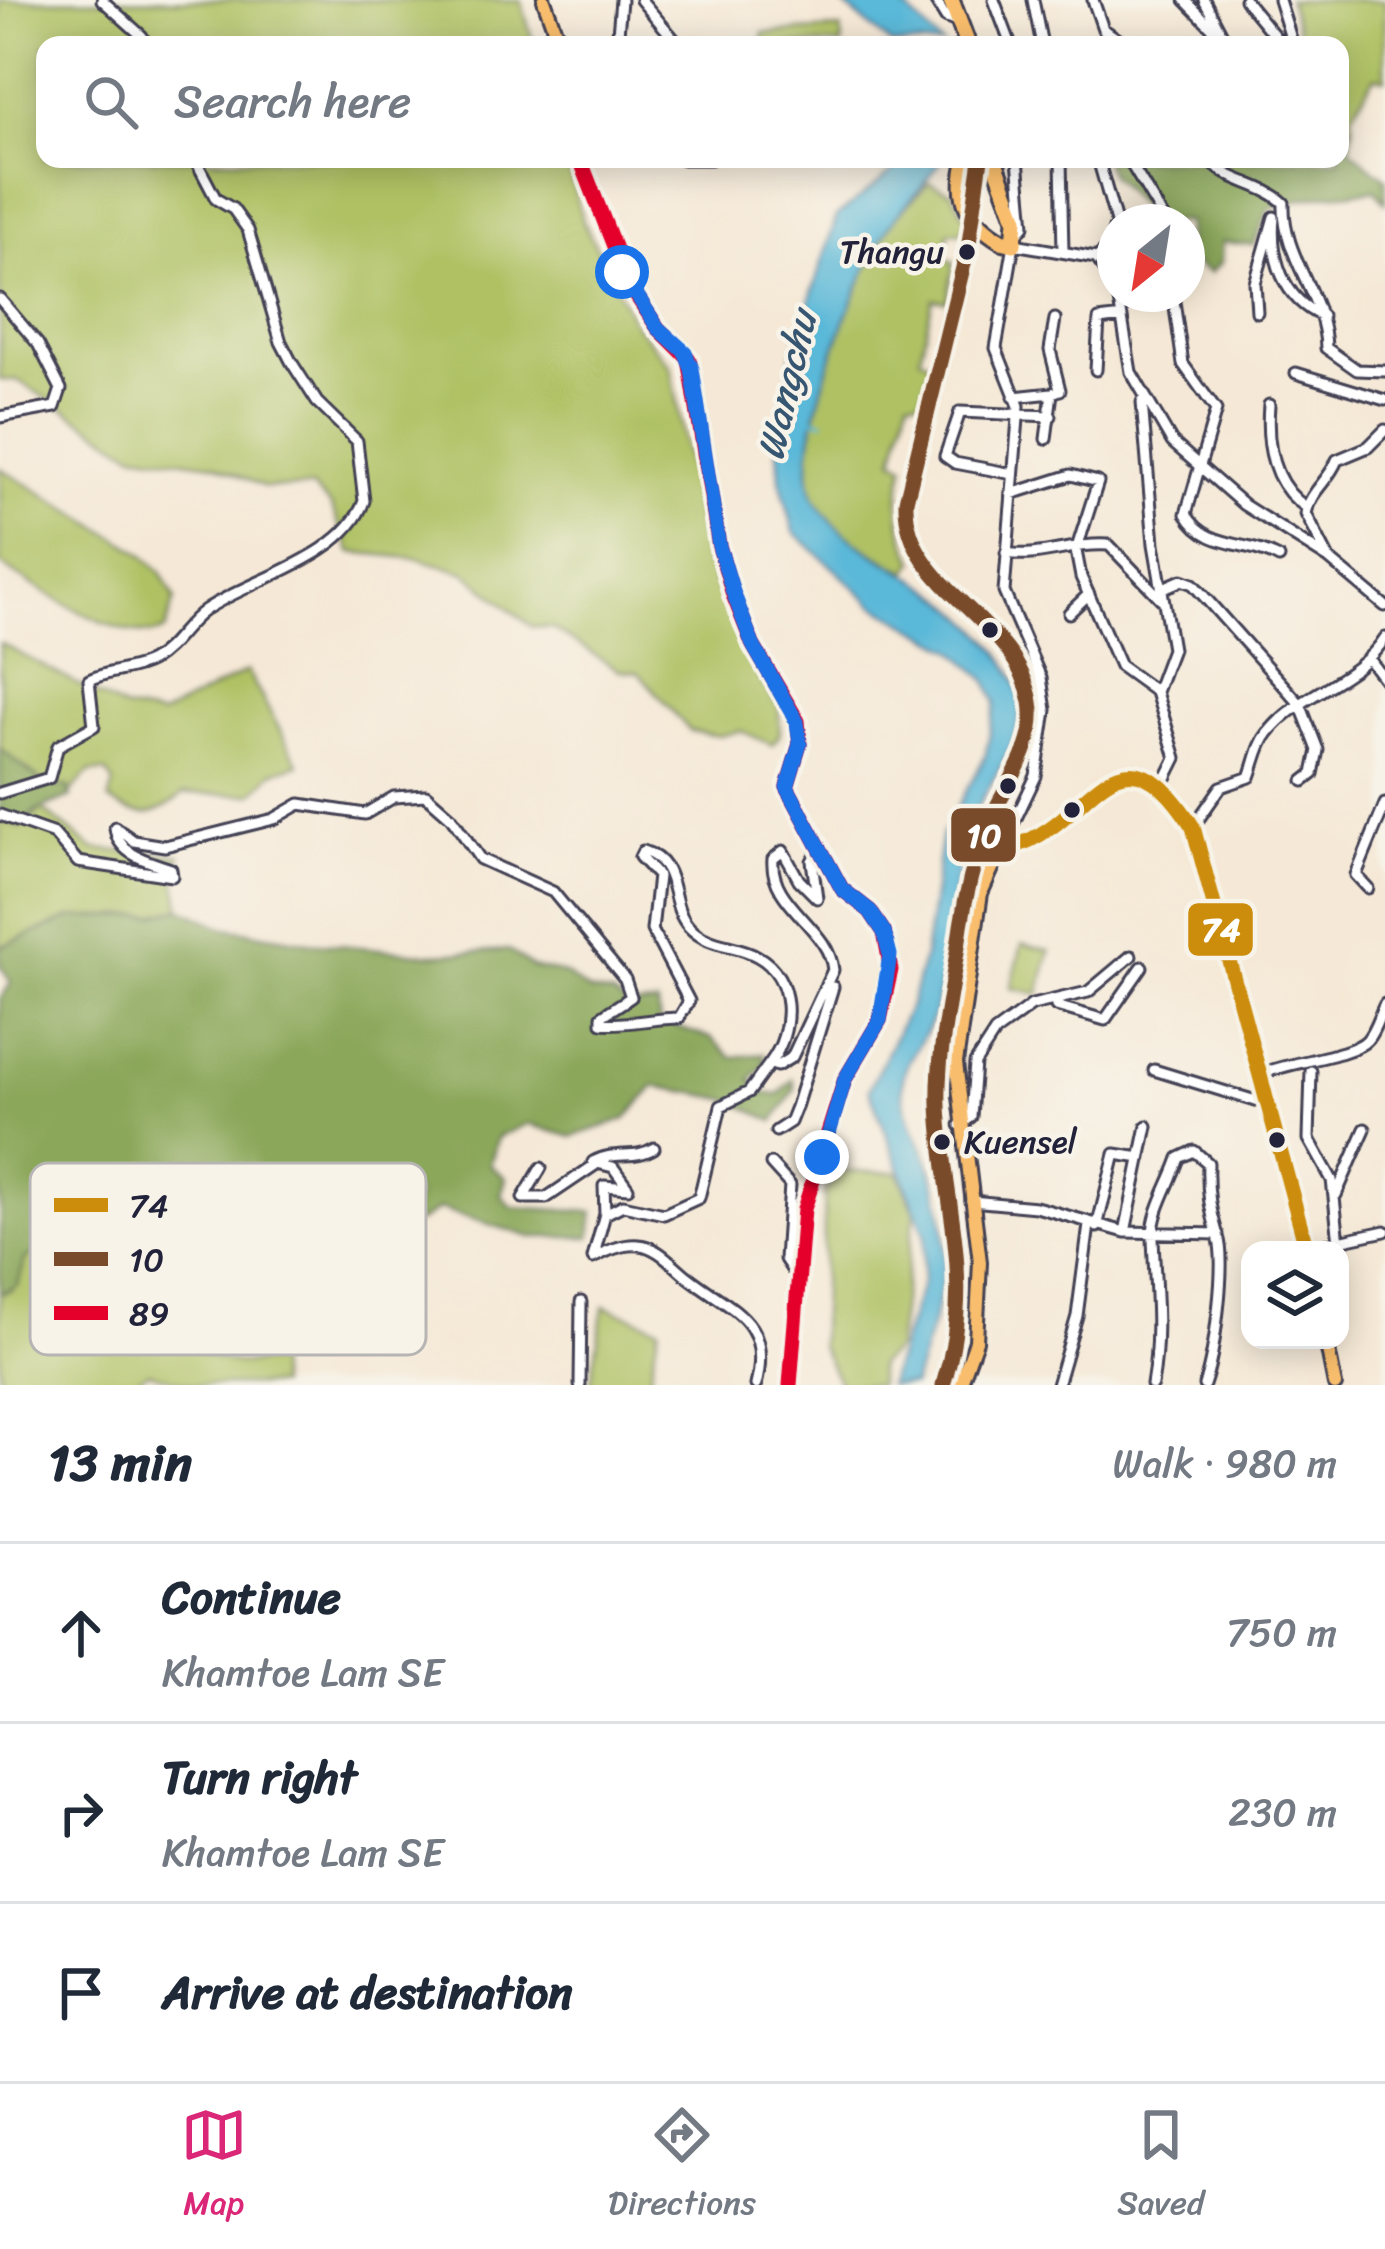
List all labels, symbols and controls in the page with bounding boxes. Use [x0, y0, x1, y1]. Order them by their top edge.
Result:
search box [36, 36, 1349, 168]
text: Search here [174, 62, 411, 142]
icon: search [78, 69, 144, 135]
north arrow [1097, 204, 1205, 312]
place label: Thangu [840, 223, 944, 281]
marker: Thangu [956, 241, 978, 263]
route start [595, 245, 649, 299]
water label: Wangchu [735, 299, 838, 466]
unlabelled marker [979, 619, 1001, 641]
unlabelled marker [997, 775, 1019, 797]
unlabelled marker [1061, 799, 1083, 821]
line badge: 10 [949, 806, 1018, 864]
text: 10 [966, 807, 1002, 865]
line badge: 74 [1186, 901, 1255, 958]
text: 74 [1201, 901, 1241, 959]
place label: Kuensel [964, 1113, 1078, 1171]
unlabelled marker [1266, 1129, 1288, 1151]
route end [795, 1130, 849, 1184]
marker: Kuensel [931, 1131, 953, 1153]
legend [30, 1163, 426, 1355]
text: 74 [129, 1177, 168, 1235]
text: 10 [129, 1231, 164, 1289]
map controls [1241, 1241, 1349, 1349]
button: layers [1241, 1241, 1349, 1349]
text: 89 [129, 1285, 169, 1343]
text: 13 min [48, 1418, 192, 1508]
text: Walk · 980 m [1113, 1429, 1337, 1498]
text: Continue [162, 1558, 341, 1638]
text: 750 m [1226, 1598, 1337, 1667]
icon: ahead [48, 1600, 114, 1666]
text: Khamtoe Lam SE [162, 1638, 444, 1707]
text: Turn right [162, 1738, 357, 1818]
text: 230 m [1228, 1778, 1337, 1847]
icon: right [48, 1780, 114, 1846]
text: Khamtoe Lam SE [162, 1818, 444, 1887]
text: Arrive at destination [162, 1953, 572, 2033]
icon: arrive [48, 1960, 114, 2026]
tab: Map [181, 2102, 247, 2232]
tab: Directions [608, 2102, 756, 2232]
tab: Saved [1117, 2102, 1204, 2232]

